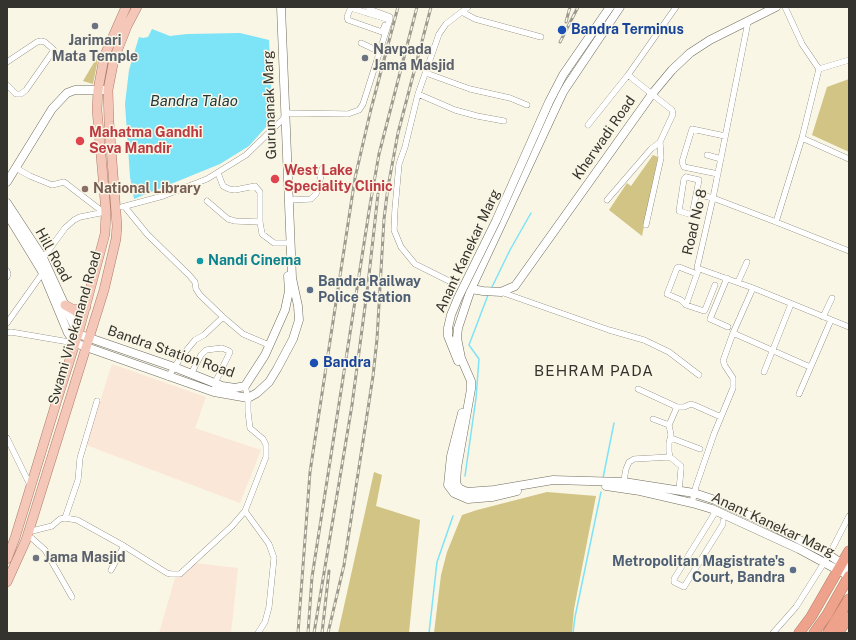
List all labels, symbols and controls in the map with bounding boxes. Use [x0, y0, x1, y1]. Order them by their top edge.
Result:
marker: Jarimari Mata Temple [90, 21, 100, 31]
place label: Bandra Terminus [571, 22, 684, 38]
marker: Bandra Terminus [556, 24, 568, 36]
place label: Jarimari Mata Temple [52, 33, 138, 66]
place label: Navpada Jama Masjid [373, 42, 455, 74]
street label: Gurunanak Marg [260, 50, 280, 160]
marker: Navpada Jama Masjid [360, 53, 370, 63]
water label: Bandra Talao [150, 92, 238, 110]
street label: Kherwadi Road [569, 93, 639, 183]
place label: Mahatma Gandhi Seva Mandir [89, 125, 203, 158]
marker: Mahatma Gandhi Seva Mandir [74, 135, 86, 147]
place label: West Lake Speciality Clinic [284, 163, 393, 196]
marker: West Lake Speciality Clinic [269, 173, 281, 185]
place label: National Library [93, 181, 201, 197]
marker: National Library [80, 184, 90, 194]
street label: Anant Kanekar Marg [432, 187, 504, 315]
street label: Road No 8 [679, 187, 711, 257]
street label: Hill Road [31, 225, 75, 285]
street label: Swami Vivekanand Road [45, 249, 105, 407]
place label: Nandi Cinema [208, 253, 301, 269]
marker: Nandi Cinema [195, 256, 205, 266]
place label: Bandra Railway Police Station [318, 274, 421, 306]
marker: Bandra Railway Police Station [305, 285, 315, 295]
street label: Bandra Station Road [105, 322, 237, 382]
place label: Bandra [323, 355, 371, 371]
marker: Bandra [308, 357, 320, 369]
district label: BEHRAM PADA [534, 362, 654, 380]
street label: Anant Kanekar Marg [709, 489, 837, 561]
place label: Jama Masjid [44, 550, 126, 566]
marker: Jama Masjid [31, 553, 41, 563]
place label: Metropolitan Magistrate's Court, Bandra [612, 554, 785, 586]
marker: Metropolitan Magistrate's Court, Bandra [788, 565, 798, 575]

